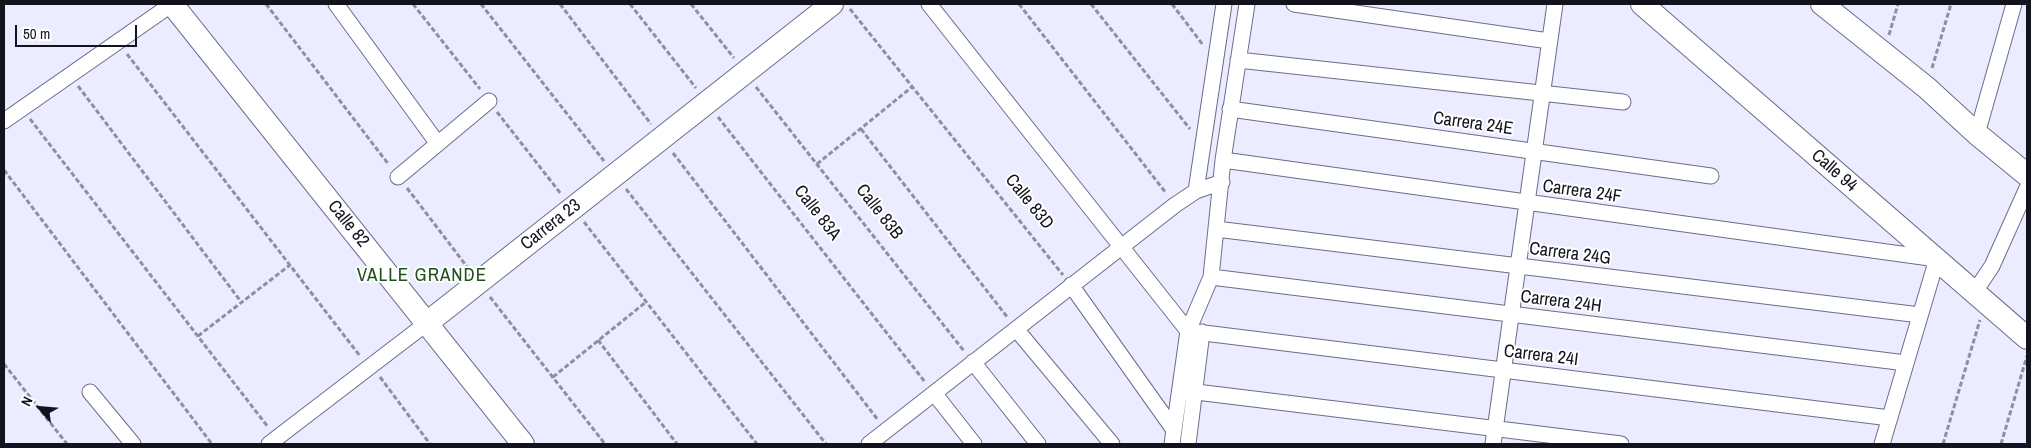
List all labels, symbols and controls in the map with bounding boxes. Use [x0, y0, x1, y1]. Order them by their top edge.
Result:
scale bar [18, 15, 140, 47]
text: 50 m [23, 23, 50, 44]
street label: Carrera 24E [1432, 108, 1514, 140]
street label: Calle 94 [1806, 145, 1862, 197]
street label: Calle 83D [1000, 170, 1058, 234]
street label: Carrera 24F [1541, 176, 1623, 208]
street label: Calle 83B [851, 180, 907, 244]
street label: Calle 83A [789, 181, 845, 245]
street label: Carrera 23 [517, 195, 585, 255]
street label: Calle 82 [323, 196, 373, 252]
street label: Carrera 24G [1528, 238, 1612, 270]
district label: VALLE GRANDE [355, 265, 489, 287]
street label: Carrera 24H [1519, 286, 1603, 318]
street label: Carrera 24I [1503, 341, 1579, 371]
north arrow [15, 383, 65, 433]
text: N [17, 393, 37, 409]

